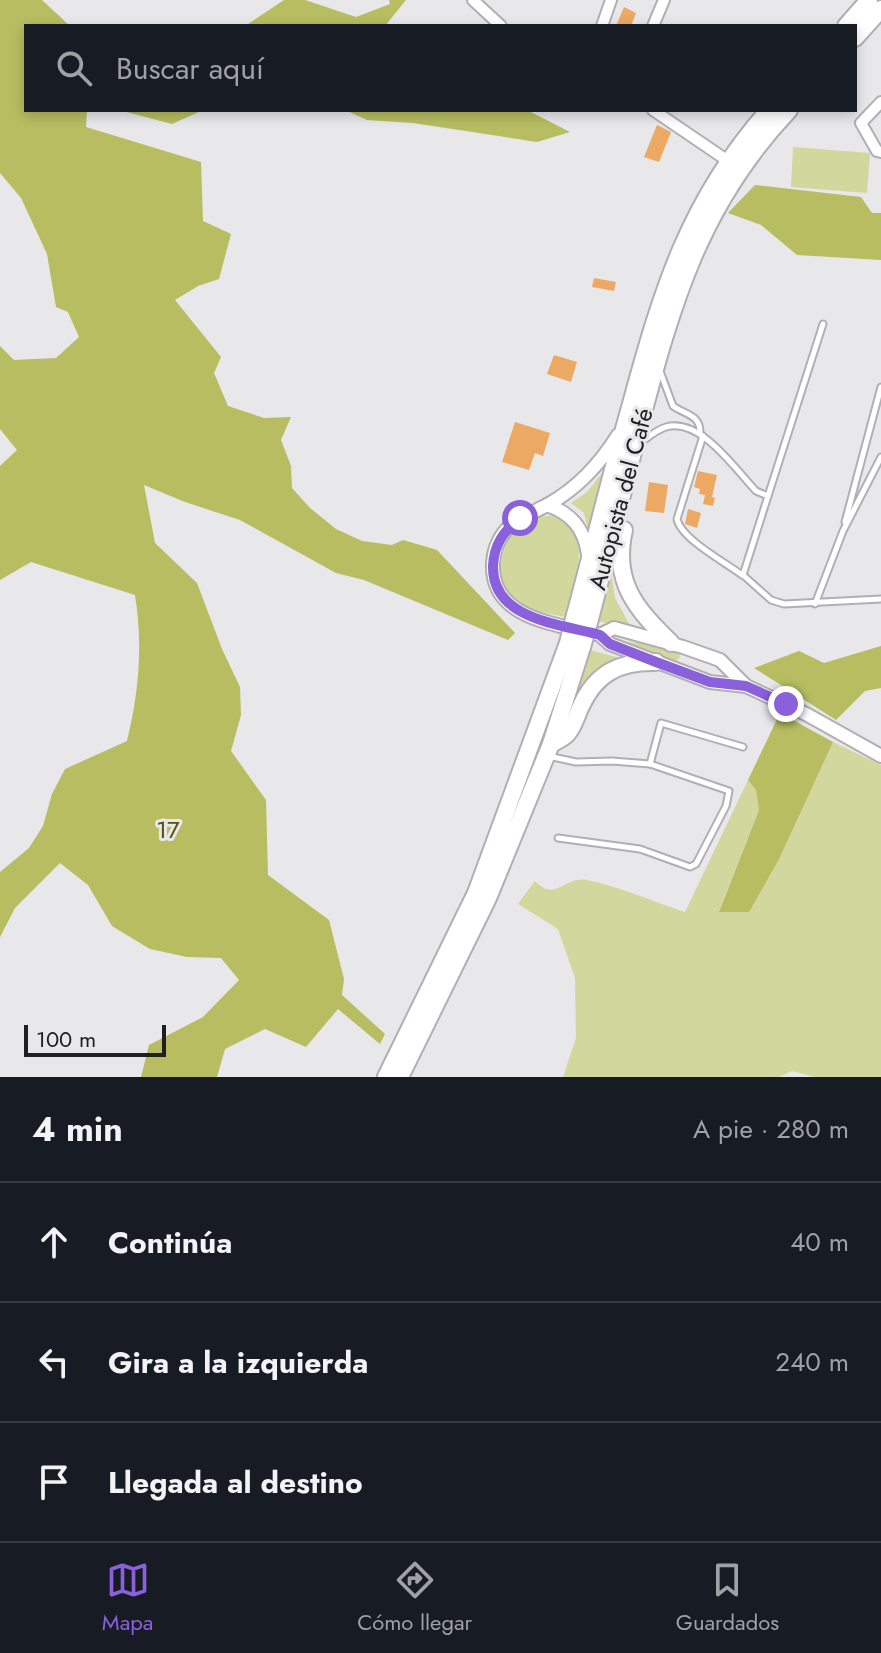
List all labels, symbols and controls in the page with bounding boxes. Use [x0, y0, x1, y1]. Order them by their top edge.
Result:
search box [24, 24, 857, 112]
icon: search [52, 46, 96, 90]
text: Buscar aquí [116, 47, 264, 90]
street label: Autopista del Café [579, 404, 662, 594]
route start [502, 500, 538, 536]
route end [768, 686, 804, 722]
park label: 17 [156, 812, 180, 847]
scale bar [24, 1021, 166, 1057]
text: 100 m [36, 1023, 96, 1055]
text: 4 min [32, 1105, 123, 1154]
text: A pie · 280 m [693, 1110, 849, 1148]
icon: ahead [32, 1220, 76, 1264]
text: Continúa [108, 1221, 232, 1264]
text: 40 m [790, 1223, 849, 1261]
icon: left [32, 1340, 76, 1384]
text: Gira a la izquierda [108, 1341, 368, 1384]
text: 240 m [775, 1343, 849, 1381]
icon: arrive [32, 1460, 76, 1504]
text: Llegada al destino [108, 1461, 363, 1504]
tab: Mapa [102, 1558, 153, 1638]
tab: Cómo llegar [357, 1558, 472, 1638]
tab: Guardados [676, 1558, 779, 1638]

